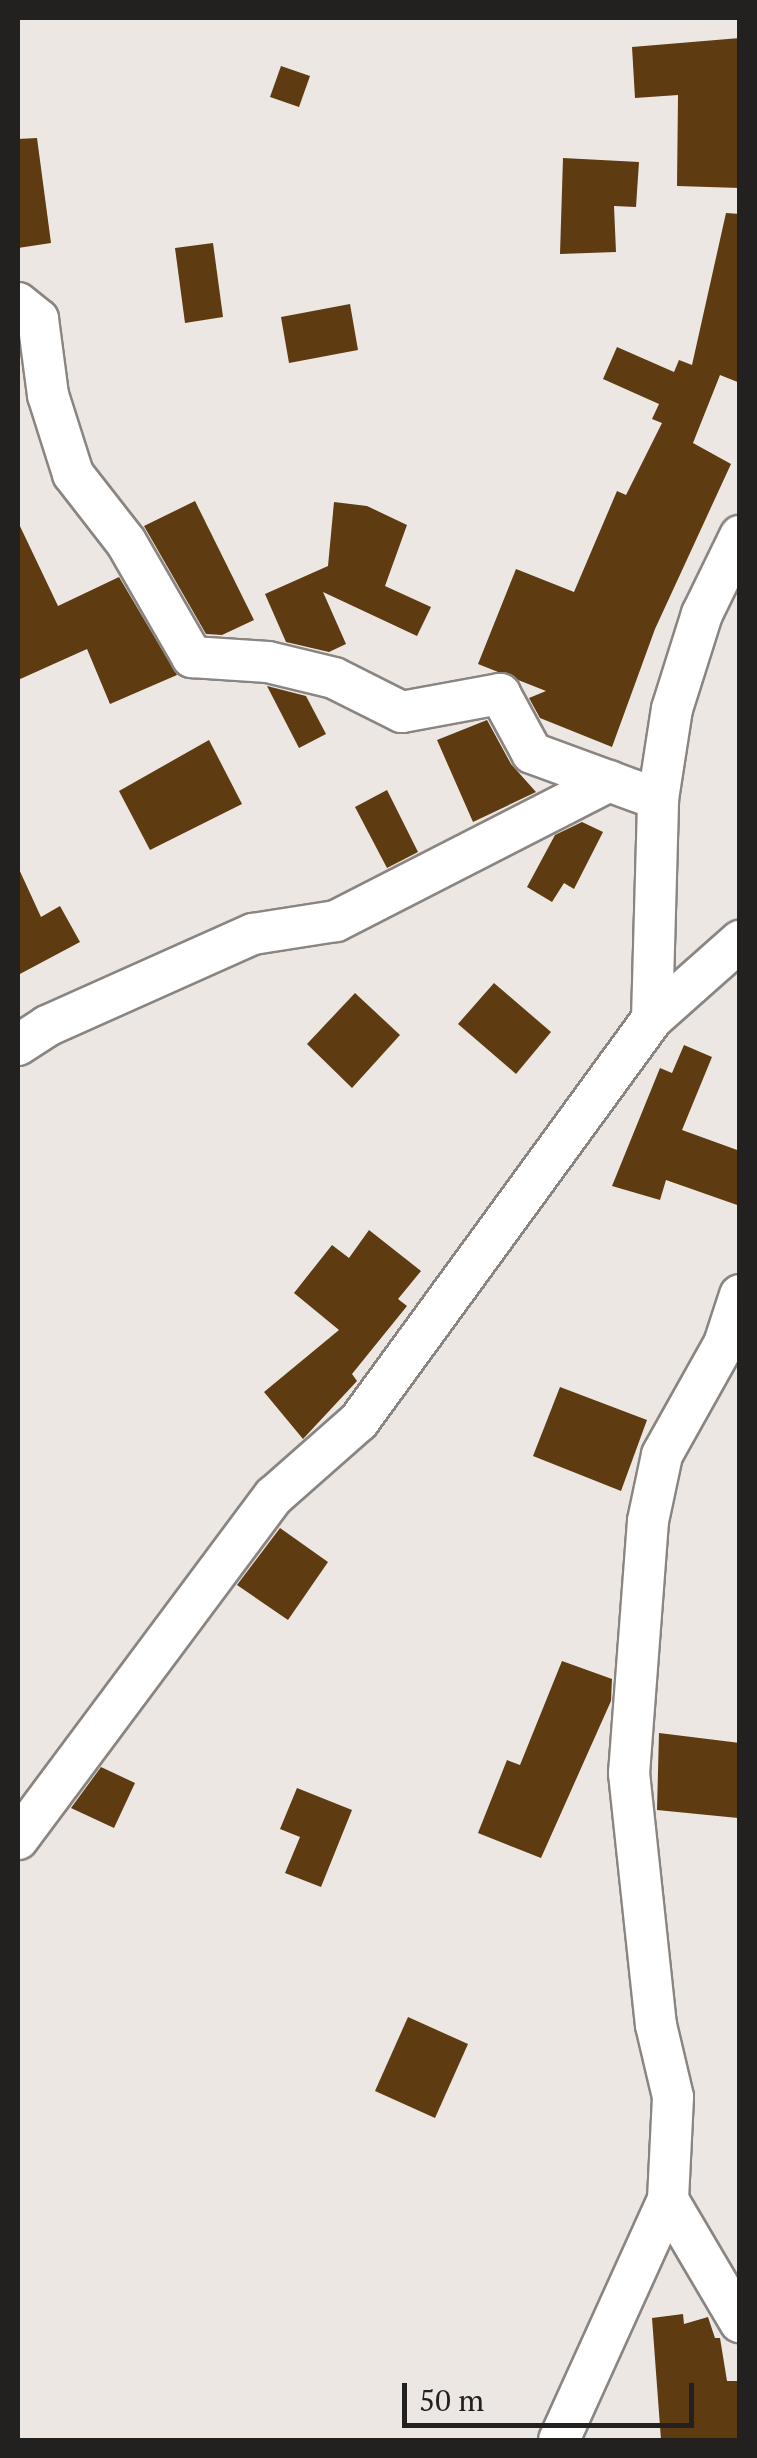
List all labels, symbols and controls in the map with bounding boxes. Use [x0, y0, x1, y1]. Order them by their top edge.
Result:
scale bar [407, 2363, 700, 2425]
text: 50 m [419, 2380, 484, 2420]

